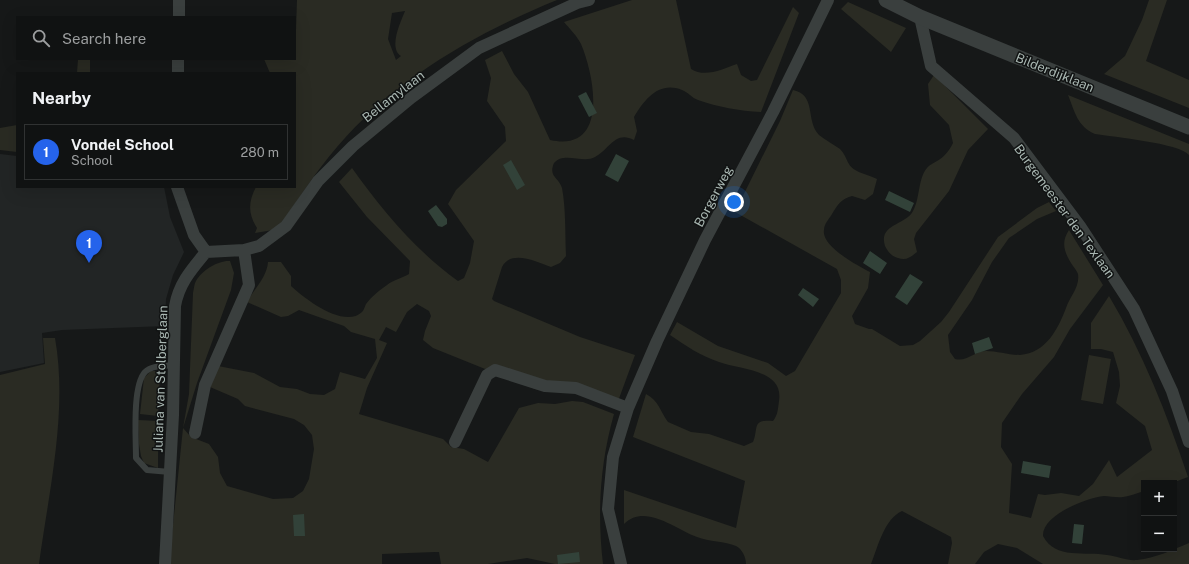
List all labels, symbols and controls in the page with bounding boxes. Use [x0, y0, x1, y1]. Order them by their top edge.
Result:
search box [16, 16, 296, 60]
icon: search [30, 27, 52, 49]
text: Search here [62, 30, 146, 47]
street label: Bilderdijklaan [1013, 50, 1096, 95]
street label: Bellamylaan [359, 68, 427, 125]
text: Nearby [32, 88, 91, 108]
text: Vondel School [71, 136, 174, 153]
street label: Burgemeester den Texlaan [1011, 141, 1118, 281]
text: 1 [43, 145, 49, 160]
text: 280 m [241, 145, 279, 160]
text: School [71, 153, 113, 168]
street label: Borgerweg [691, 163, 736, 229]
your location [724, 192, 744, 212]
pin: 1 [76, 230, 102, 263]
street label: Juliana van Stolberglaan [150, 305, 171, 453]
map controls [1141, 480, 1177, 552]
button: + [1141, 480, 1177, 516]
button: − [1141, 516, 1177, 552]

